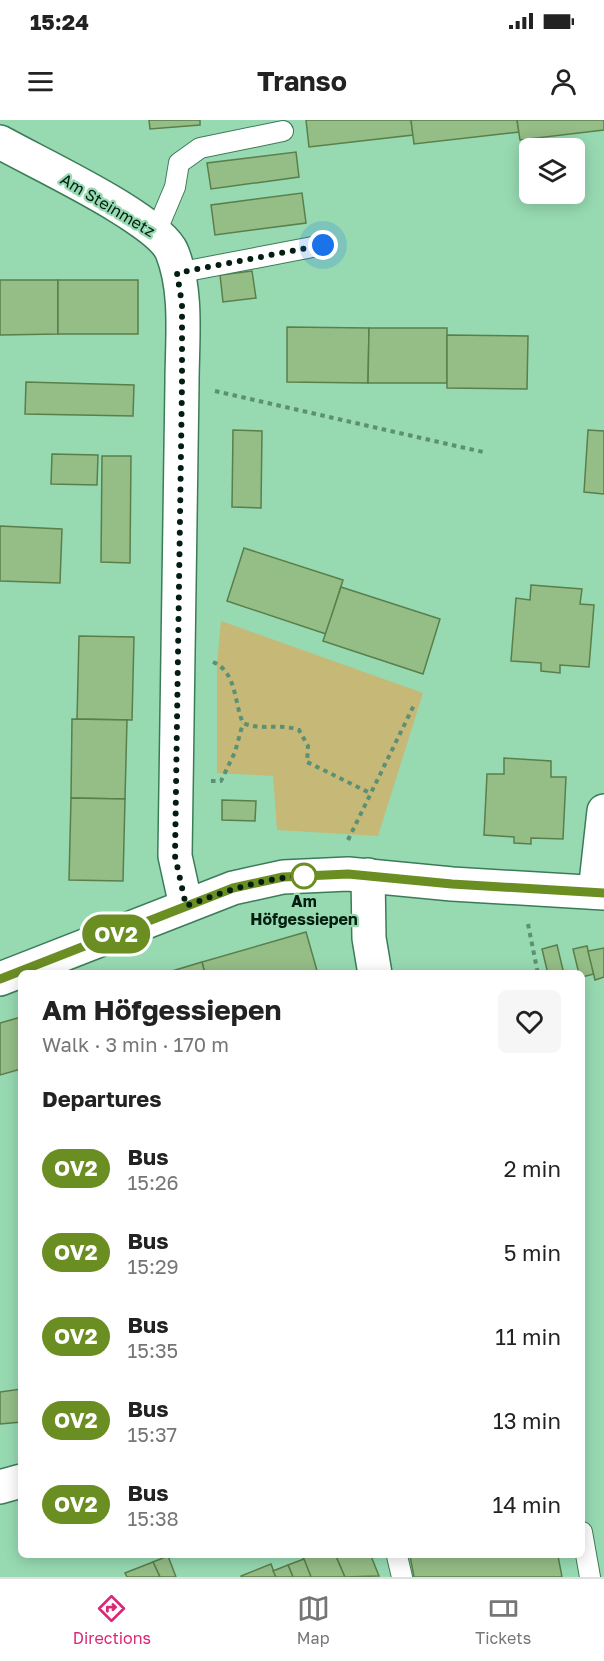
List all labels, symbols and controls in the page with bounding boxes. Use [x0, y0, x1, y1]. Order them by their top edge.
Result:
text: 15:24 [30, 8, 89, 35]
icon: menu [24, 65, 57, 98]
text: Transo [257, 65, 347, 97]
icon: person [547, 65, 580, 98]
map controls [519, 138, 585, 204]
button: layers [519, 138, 585, 204]
street label: Am Steinmetz [57, 169, 159, 241]
your location [308, 230, 338, 260]
marker: Am Höfgessiepen [291, 863, 317, 889]
place label: Am Höfgessiepen [250, 891, 358, 929]
line badge: OV2 [82, 914, 150, 954]
text: OV2 [94, 921, 138, 947]
button: heart [498, 990, 561, 1053]
text: Am Höfgessiepen [42, 993, 281, 1026]
text: Walk · 3 min · 170 m [42, 1032, 229, 1056]
text: Departures [42, 1085, 161, 1112]
text: Bus [128, 1143, 169, 1170]
text: OV2 [54, 1155, 98, 1181]
text: 2 min [504, 1155, 561, 1182]
text: 15:26 [128, 1170, 179, 1194]
text: Bus [128, 1227, 169, 1254]
text: OV2 [54, 1239, 98, 1265]
text: 5 min [504, 1239, 561, 1266]
text: 15:29 [128, 1254, 179, 1278]
text: Bus [128, 1311, 169, 1338]
text: OV2 [54, 1323, 98, 1349]
text: 11 min [495, 1323, 561, 1350]
text: 15:35 [128, 1338, 178, 1362]
text: Bus [128, 1395, 169, 1422]
text: OV2 [54, 1407, 98, 1433]
text: 13 min [493, 1407, 561, 1434]
text: 15:37 [128, 1422, 177, 1446]
text: Bus [128, 1479, 169, 1506]
text: OV2 [54, 1491, 98, 1517]
text: 14 min [493, 1491, 561, 1518]
text: 15:38 [128, 1506, 179, 1530]
tab: Directions [73, 1592, 151, 1648]
tab: Map [297, 1592, 330, 1648]
tab: Tickets [475, 1592, 531, 1648]

